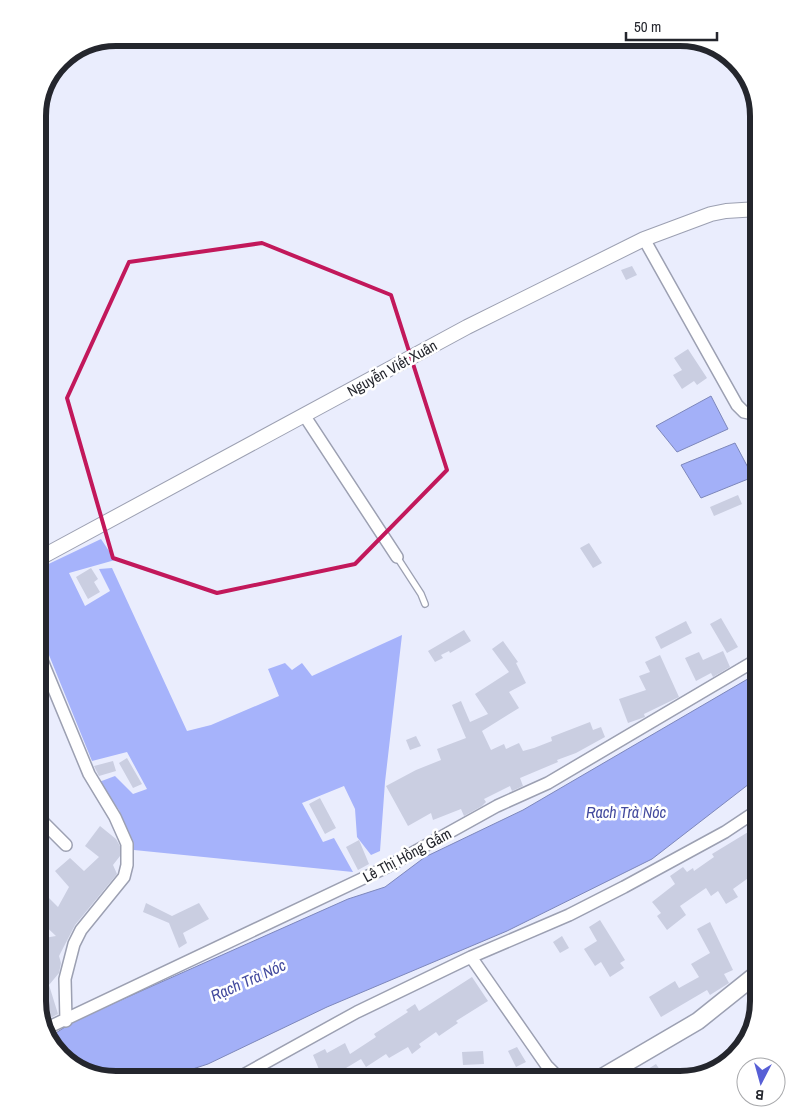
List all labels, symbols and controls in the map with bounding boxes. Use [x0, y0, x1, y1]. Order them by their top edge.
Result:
scale bar [626, 10, 717, 42]
text: 50 m [634, 16, 661, 37]
street label: Nguyễn Viết Xuân [343, 335, 441, 401]
water label: Rạch Trà Nóc [586, 801, 666, 823]
street label: Lê Thị Hồng Gấm [359, 823, 455, 887]
water label: Rạch Trà Nóc [207, 953, 289, 1006]
north arrow [736, 1057, 786, 1107]
text: B [755, 1086, 765, 1104]

